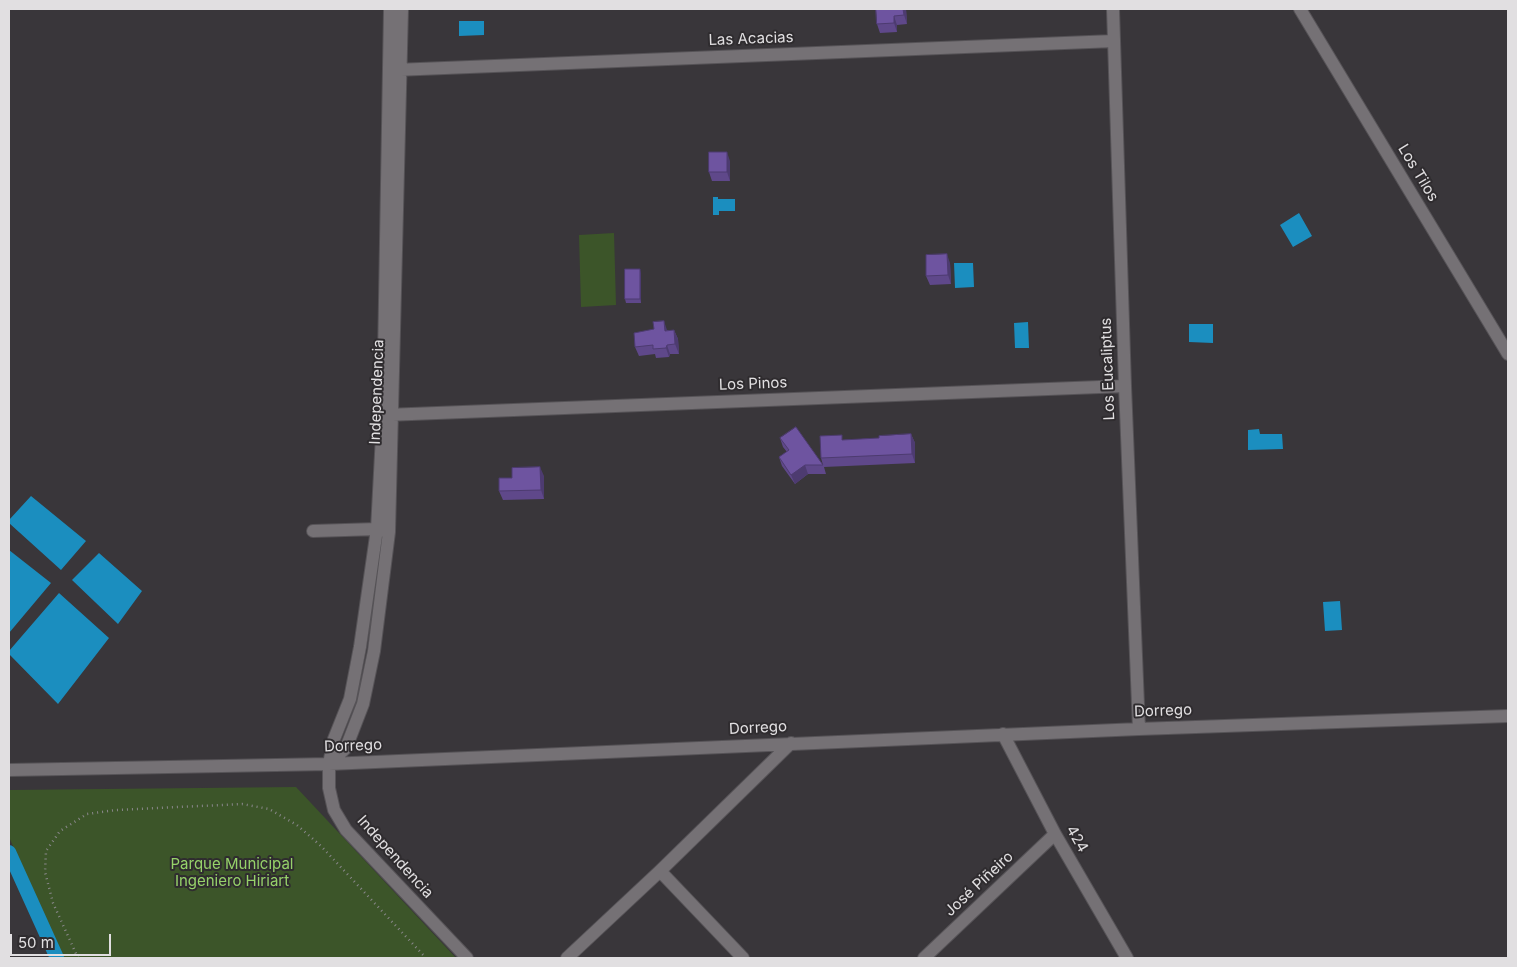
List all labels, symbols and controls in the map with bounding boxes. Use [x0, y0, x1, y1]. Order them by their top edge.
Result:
street label: Las Acacias [708, 29, 794, 49]
street label: Los Tilos [1394, 141, 1442, 205]
street label: Los Eucaliptus [1097, 317, 1119, 421]
street label: Independencia [366, 339, 388, 445]
street label: Los Pinos [718, 374, 788, 394]
street label: Dorrego [1134, 701, 1192, 721]
street label: Dorrego [729, 717, 787, 739]
street label: Dorrego [324, 736, 382, 756]
street label: Independencia [353, 812, 437, 902]
street label: 424 [1062, 822, 1092, 856]
street label: José Piñeiro [941, 848, 1017, 920]
park label: Parque Municipal Ingeniero Hiriart [171, 855, 293, 890]
scale bar [12, 924, 114, 956]
text: 50 m [18, 933, 54, 952]

